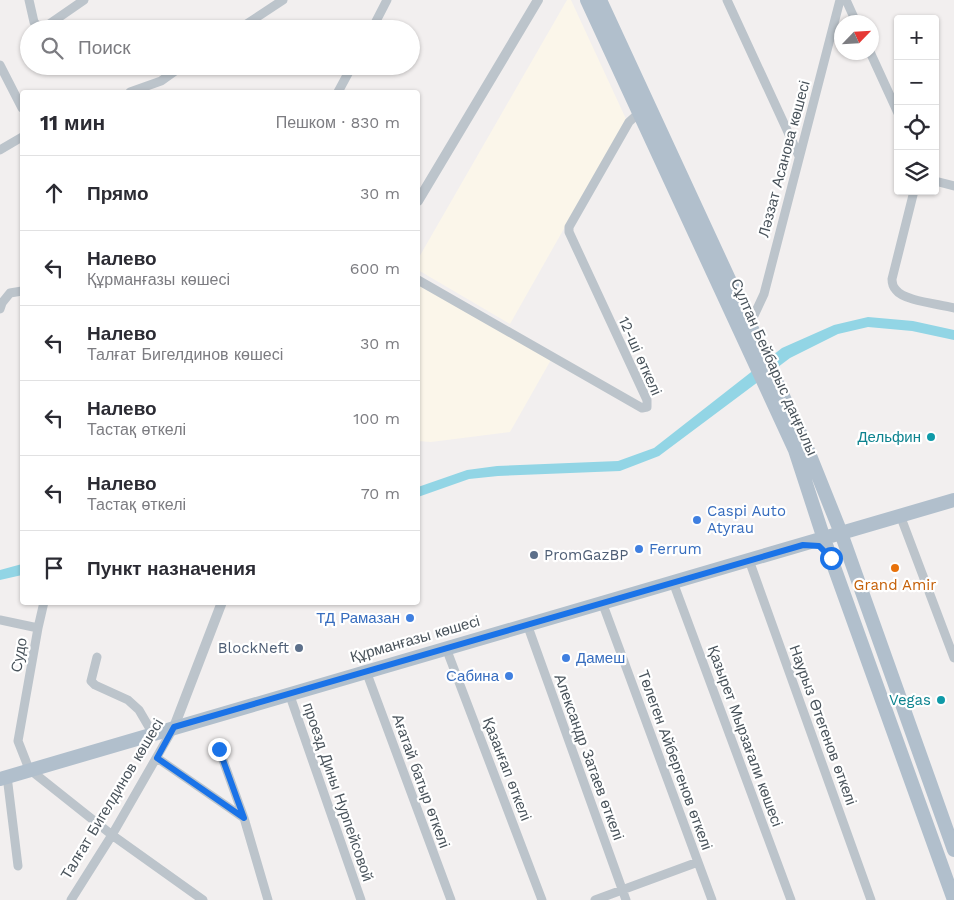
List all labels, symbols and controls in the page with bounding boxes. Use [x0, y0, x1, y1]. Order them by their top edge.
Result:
north arrow [834, 15, 879, 60]
map controls [894, 15, 939, 195]
button: + [894, 15, 939, 60]
search box [20, 20, 420, 75]
icon: search [38, 34, 66, 62]
text: Поиск [78, 36, 131, 59]
button: − [894, 60, 939, 105]
street label: Ләззат Асанова көшесі [754, 79, 814, 239]
button: locate [894, 105, 939, 150]
text: 11 мин [40, 110, 105, 135]
text: Пешком · 830 m [276, 113, 400, 132]
button: layers [894, 150, 939, 195]
icon: ahead [40, 179, 68, 207]
text: Прямо [87, 182, 149, 205]
text: 30 m [360, 184, 400, 203]
text: Налево [87, 247, 157, 270]
icon: left [40, 254, 68, 282]
text: 600 m [350, 259, 400, 278]
text: Құрманғазы көшесі [87, 270, 230, 289]
street label: Сұлтан Бейбарыс даңғылы [727, 276, 821, 458]
street label: 12-ші өткелі [615, 314, 665, 398]
text: Налево [87, 322, 157, 345]
icon: left [40, 329, 68, 357]
text: 30 m [360, 334, 400, 353]
text: Талғат Бигелдинов көшесі [87, 345, 283, 364]
text: Налево [87, 397, 157, 420]
icon: left [40, 404, 68, 432]
text: 100 m [353, 409, 400, 428]
text: Тастақ өткелі [87, 420, 186, 439]
place label: Дельфин [857, 428, 921, 446]
marker: Дельфин [925, 431, 937, 443]
text: Налево [87, 472, 157, 495]
icon: left [40, 479, 68, 507]
text: 70 m [361, 484, 400, 503]
text: Тастақ өткелі [87, 495, 186, 514]
place label: Caspi Auto Atyrau [707, 502, 786, 537]
marker: Caspi Auto Atyrau [691, 514, 703, 526]
place label: Ferrum [649, 540, 702, 558]
marker: Ferrum [633, 543, 645, 555]
place label: PromGazBP [544, 546, 628, 564]
route start [820, 547, 843, 570]
marker: PromGazBP [528, 549, 540, 561]
icon: arrive [40, 554, 68, 582]
text: Пункт назначения [87, 557, 256, 580]
marker: Grand Amir [889, 562, 901, 574]
place label: Grand Amir [854, 576, 936, 594]
place label: ТД Рамазан [316, 609, 400, 627]
street label: Құрманғазы көшесі [348, 612, 482, 666]
marker: ТД Рамазан [404, 612, 416, 624]
street label: Судо [7, 636, 31, 674]
place label: BlockNeft [218, 639, 290, 657]
marker: BlockNeft [293, 642, 305, 654]
street label: Наурыз Өтегенов өткелі [786, 642, 860, 808]
street label: Қазырет Мырзағали көшесі [704, 643, 786, 829]
place label: Дамеш [576, 649, 625, 667]
marker: Дамеш [560, 652, 572, 664]
place label: Сабина [446, 667, 500, 685]
street label: Төлеген Айбергенов өткелі [634, 668, 716, 852]
marker: Сабина [503, 670, 515, 682]
street label: Александр Затаев өткелі [551, 671, 627, 843]
place label: Vegas [889, 691, 931, 709]
marker: Vegas [935, 694, 947, 706]
street label: проезд Дины Нурпейсовой [299, 700, 377, 884]
street label: Ағатай батыр өткелі [388, 712, 454, 850]
street label: Қазанғап өткелі [479, 715, 535, 823]
street label: Талғат Бигелдинов көшесі [57, 716, 167, 882]
route end [208, 738, 231, 761]

